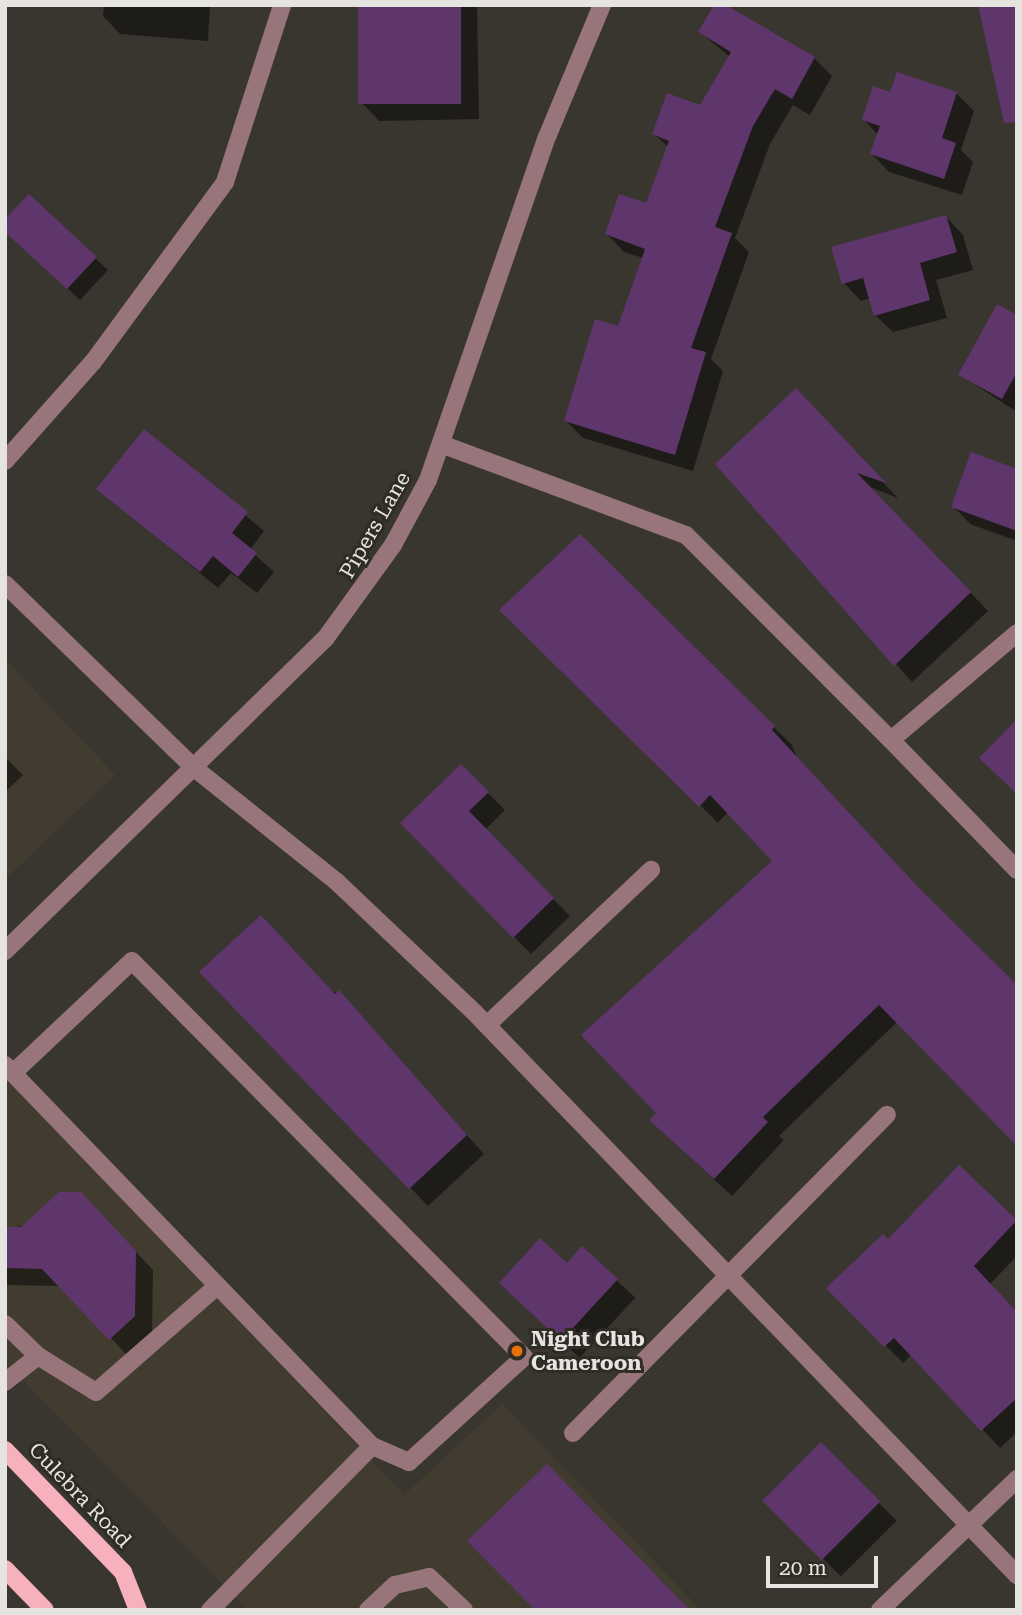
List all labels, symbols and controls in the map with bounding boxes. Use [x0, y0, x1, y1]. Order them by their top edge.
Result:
street label: Pipers Lane [334, 467, 416, 583]
place label: Night Club Cameroon [531, 1326, 645, 1376]
marker: Night Club Cameroon [509, 1343, 525, 1359]
street label: Culebra Road [24, 1437, 136, 1553]
scale bar [770, 1542, 882, 1586]
text: 20 m [779, 1556, 827, 1580]

